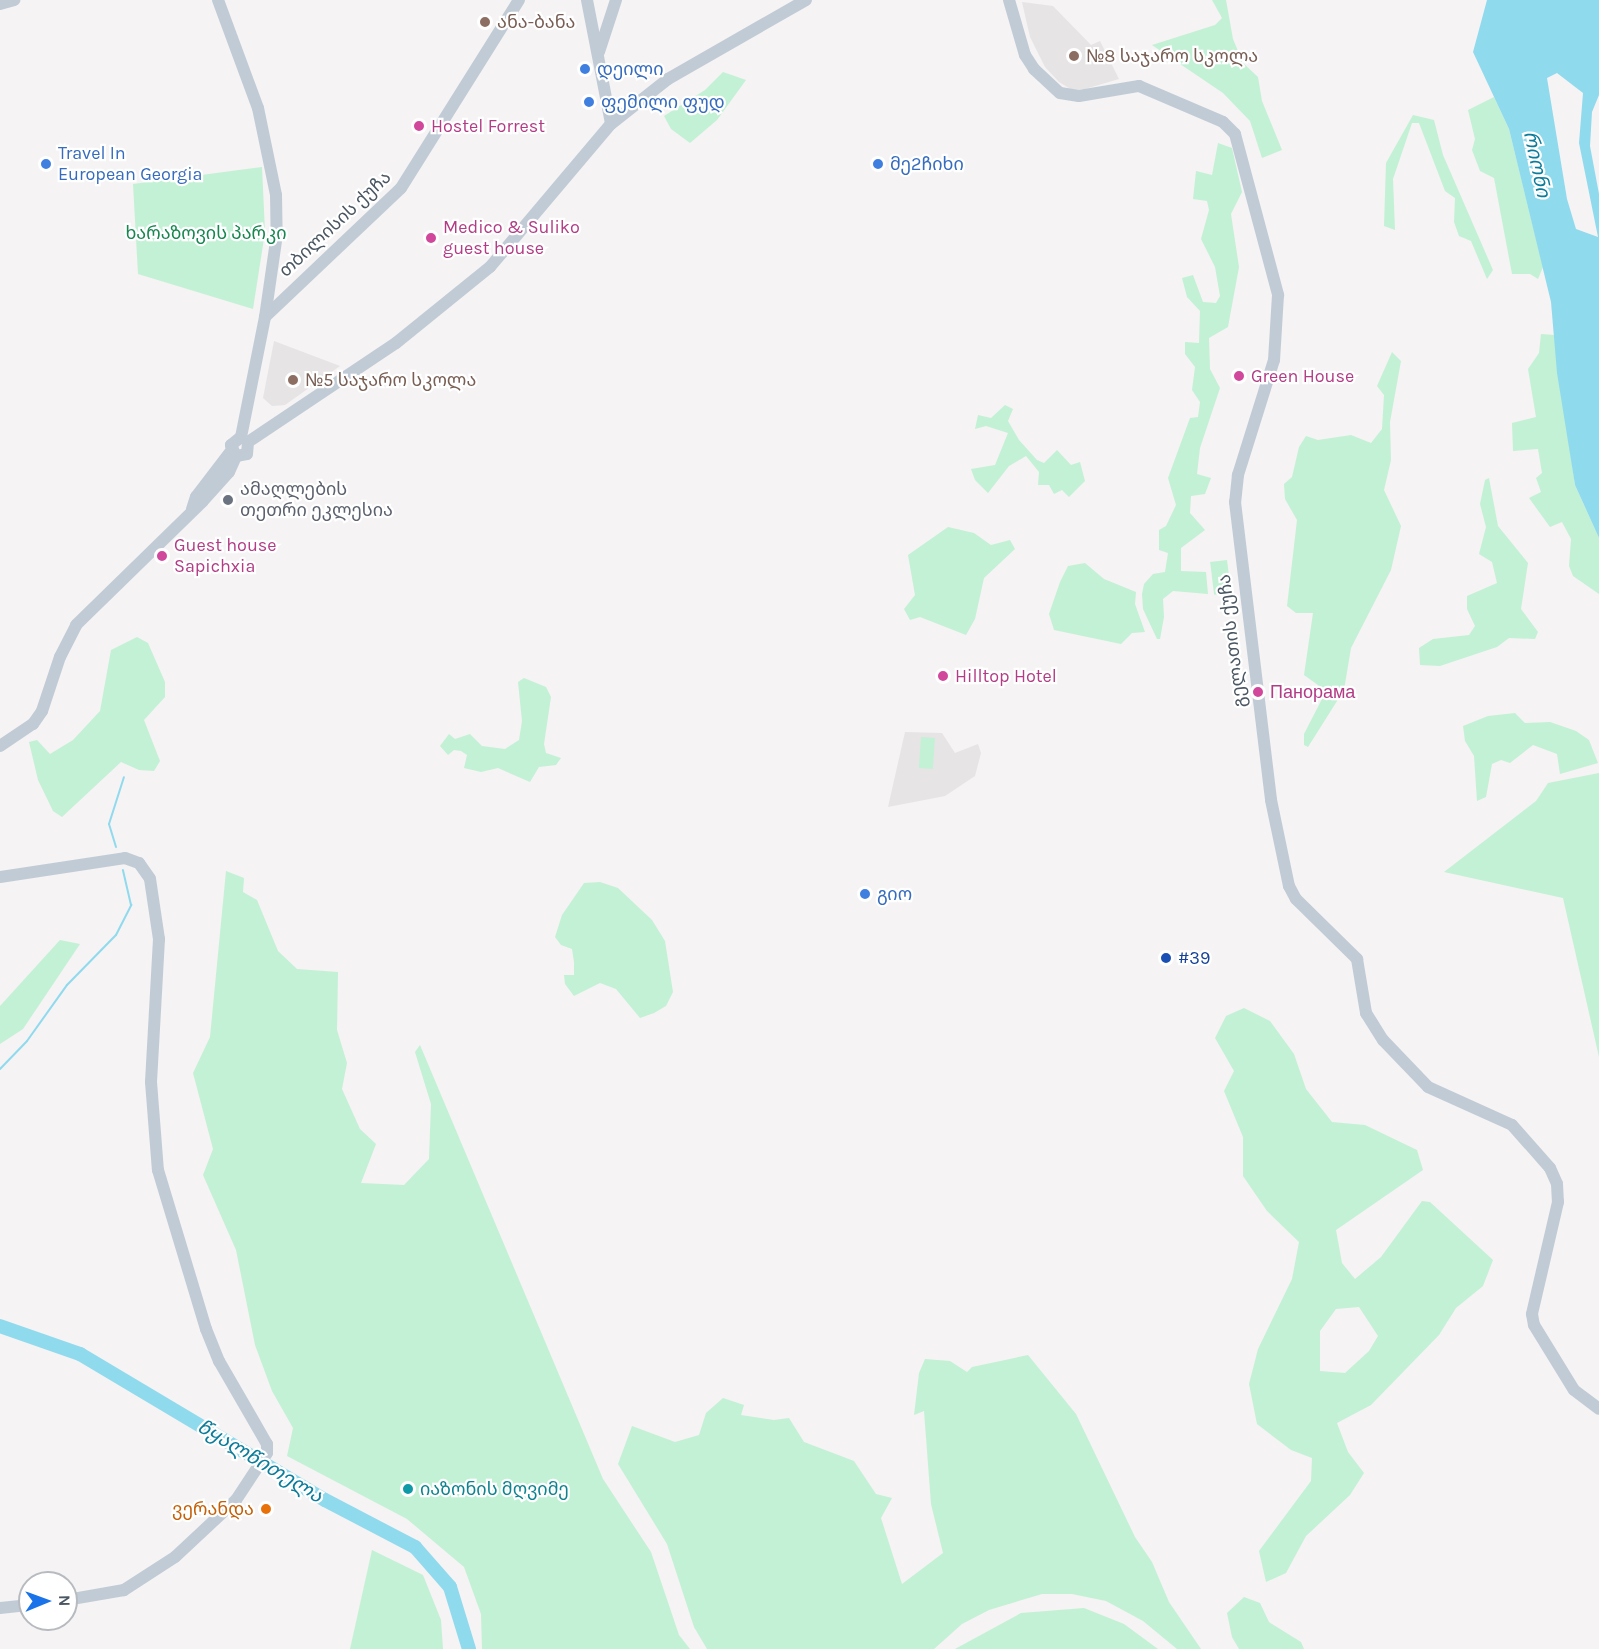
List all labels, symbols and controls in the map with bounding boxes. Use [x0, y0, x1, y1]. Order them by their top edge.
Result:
place label: ანა-ბანა [497, 11, 575, 33]
marker: ანა-ბანა [478, 15, 492, 29]
place label: №8 საჯარო სკოლა [1086, 45, 1258, 67]
marker: №8 საჯარო სკოლა [1067, 49, 1081, 63]
place label: დეილი [597, 58, 664, 80]
marker: დეილი [578, 62, 592, 76]
place label: ფემილი ფუდ [601, 91, 725, 113]
marker: ფემილი ფუდ [582, 95, 596, 109]
place label: Hostel Forrest [431, 115, 545, 137]
marker: Hostel Forrest [412, 119, 426, 133]
water label: რიონი [1518, 129, 1556, 199]
place label: Travel In European Georgia [58, 143, 202, 186]
place label: მე2ჩიხი [890, 153, 964, 175]
marker: Travel In European Georgia [39, 157, 53, 171]
marker: მე2ჩიხი [871, 157, 885, 171]
street label: თბილისის ქუჩა [274, 166, 396, 282]
place label: Medico & Suliko guest house [443, 217, 580, 260]
park label: ხარაზოვის პარკი [125, 222, 287, 244]
marker: Medico & Suliko guest house [424, 231, 438, 245]
place label: Green House [1251, 365, 1354, 387]
place label: №5 საჯარო სკოლა [305, 369, 476, 391]
marker: Green House [1232, 369, 1246, 383]
marker: №5 საჯარო სკოლა [286, 373, 300, 387]
place label: ამაღლების თეთრი ეკლესია [240, 479, 393, 522]
marker: ამაღლების თეთრი ეკლესია [221, 493, 235, 507]
place label: Guest house Sapichxia [174, 535, 277, 578]
marker: Guest house Sapichxia [155, 549, 169, 563]
street label: გელათის ქუჩა [1213, 573, 1251, 709]
place label: Hilltop Hotel [955, 665, 1057, 687]
marker: Hilltop Hotel [936, 669, 950, 683]
place label: Панорама [1270, 681, 1355, 703]
marker: Панорама [1251, 685, 1265, 699]
place label: გიო [877, 883, 912, 905]
marker: გიო [858, 887, 872, 901]
place label: #39 [1178, 947, 1210, 969]
marker: #39 [1159, 951, 1173, 965]
water label: წყალწითელა [193, 1414, 327, 1508]
place label: იაზონის მღვიმე [420, 1478, 569, 1500]
marker: იაზონის მღვიმე [401, 1482, 415, 1496]
place label: ვერანდა [172, 1498, 254, 1520]
marker: ვერანდა [259, 1502, 273, 1516]
north arrow [18, 1571, 78, 1631]
text: N [55, 1595, 74, 1607]

